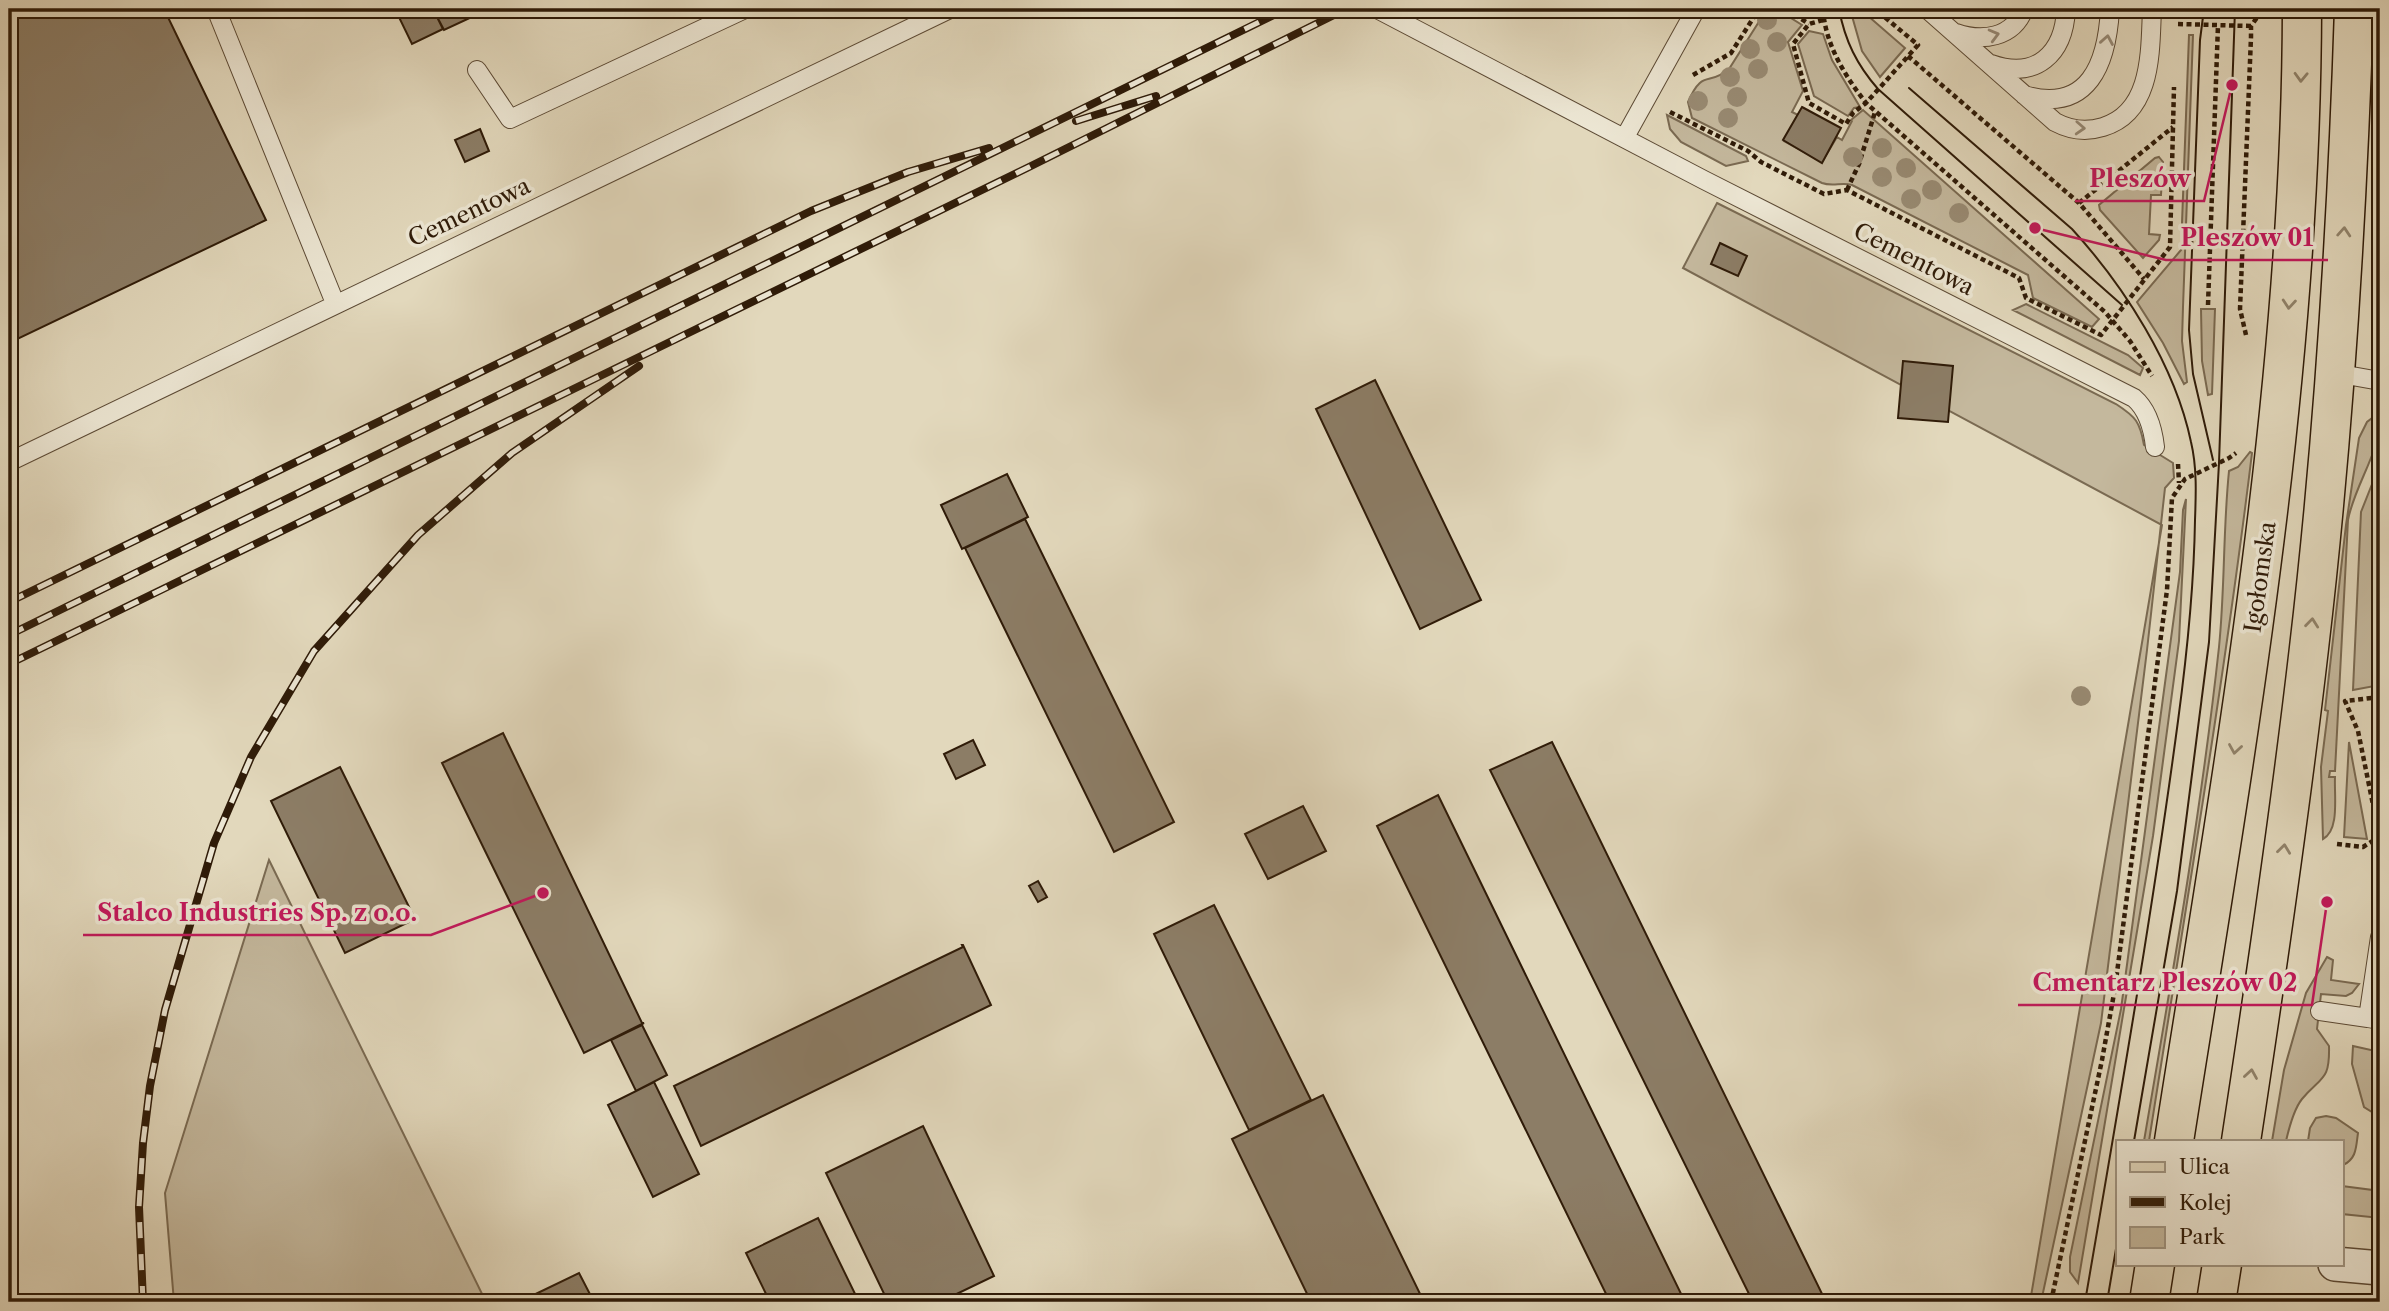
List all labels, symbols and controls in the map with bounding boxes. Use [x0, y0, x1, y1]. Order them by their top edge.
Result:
one-way arrow [1987, 29, 1999, 43]
one-way arrow [2099, 34, 2114, 46]
one-way arrow [2293, 72, 2308, 83]
one-way arrow [2075, 121, 2086, 136]
callout: Pleszów [2075, 156, 2204, 201]
text: Pleszów [2089, 164, 2192, 193]
street label: Cementowa [404, 171, 535, 252]
callout: Pleszów 01 [2166, 215, 2328, 260]
street label: Cementowa [1849, 217, 1980, 302]
text: Pleszów 01 [2181, 223, 2314, 252]
one-way arrow [2336, 226, 2351, 237]
one-way arrow [2282, 299, 2297, 310]
street label: Igołomska [2238, 519, 2282, 634]
one-way arrow [2304, 617, 2319, 628]
one-way arrow [2227, 743, 2242, 755]
one-way arrow [2277, 843, 2292, 855]
callout: Stalco Industries Sp. z o.o. [83, 890, 431, 935]
text: Stalco Industries Sp. z o.o. [97, 898, 417, 927]
callout: Cmentarz Pleszów 02 [2018, 960, 2312, 1005]
text: Cmentarz Pleszów 02 [2033, 968, 2298, 997]
one-way arrow [2244, 1068, 2259, 1080]
legend [2116, 1140, 2344, 1266]
text: Ulica [2179, 1154, 2231, 1179]
text: Kolej [2179, 1190, 2231, 1215]
text: Park [2179, 1224, 2225, 1249]

